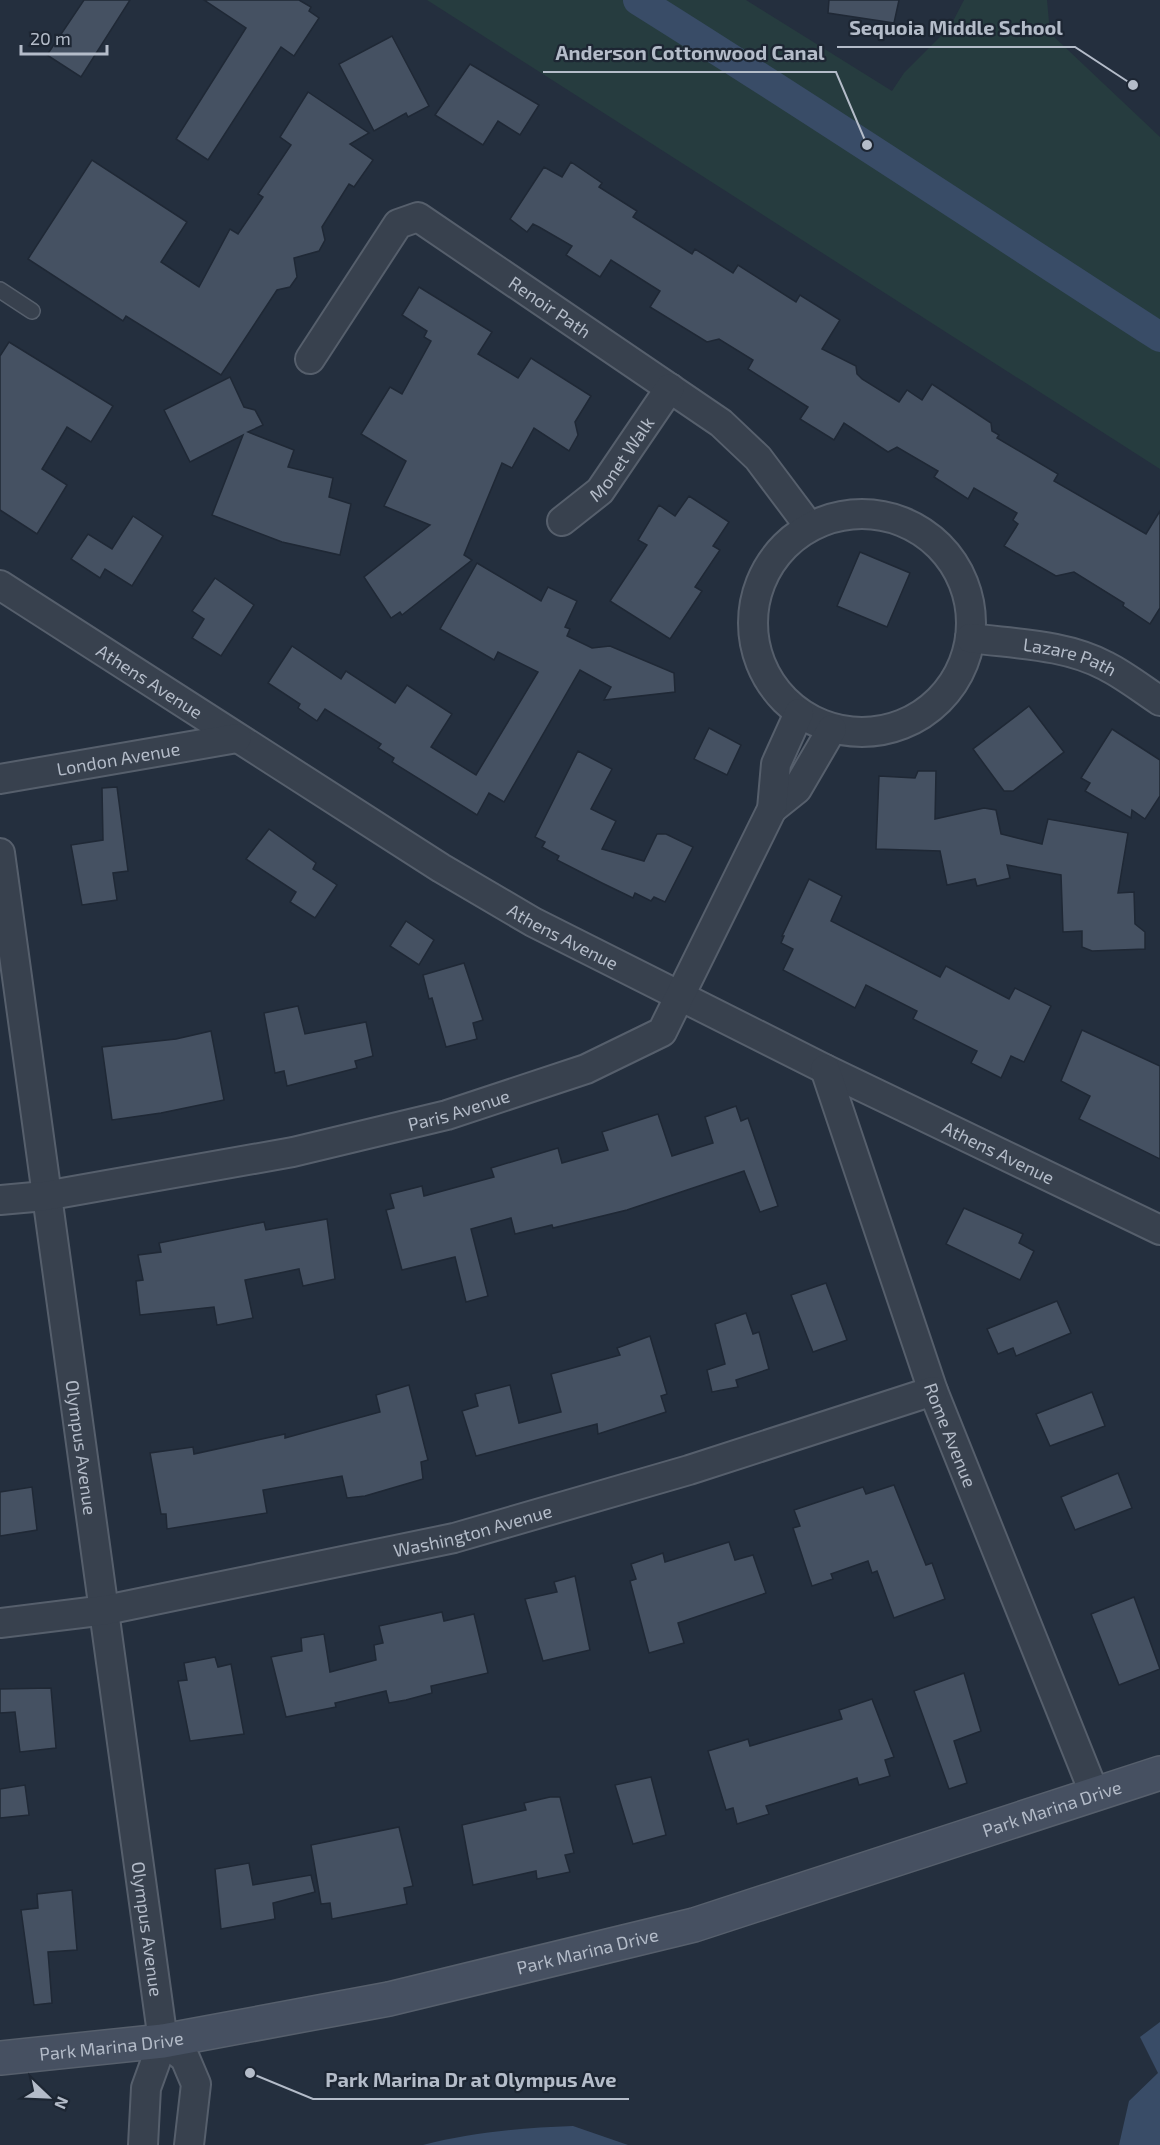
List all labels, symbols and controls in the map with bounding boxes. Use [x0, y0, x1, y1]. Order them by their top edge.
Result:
callout: Sequoia Middle School [837, 9, 1075, 47]
text: Sequoia Middle School [849, 15, 1063, 39]
scale bar [21, 18, 106, 56]
text: 20 m [30, 27, 71, 49]
callout: Anderson Cottonwood Canal [543, 34, 836, 72]
text: Anderson Cottonwood Canal [555, 40, 825, 64]
street label: Renoir Path [505, 271, 595, 342]
street label: Monet Walk [585, 412, 658, 506]
street label: Lazare Path [1022, 633, 1121, 681]
street label: Athens Avenue [93, 639, 207, 723]
street label: London Avenue [55, 737, 182, 780]
street label: Athens Avenue [504, 899, 622, 974]
street label: Paris Avenue [405, 1084, 512, 1135]
street label: Athens Avenue [939, 1116, 1058, 1189]
street label: Olympus Avenue [61, 1379, 102, 1516]
street label: Rome Avenue [920, 1380, 981, 1490]
street label: Washington Avenue [391, 1499, 554, 1561]
street label: Park Marina Drive [979, 1775, 1124, 1841]
street label: Olympus Avenue [127, 1860, 168, 1998]
street label: Park Marina Drive [514, 1923, 661, 1979]
street label: Park Marina Drive [38, 2026, 185, 2065]
callout: Park Marina Dr at Olympus Ave [313, 2061, 629, 2099]
north arrow [18, 2067, 78, 2127]
text: Park Marina Dr at Olympus Ave [325, 2067, 617, 2092]
text: N [51, 2094, 73, 2112]

